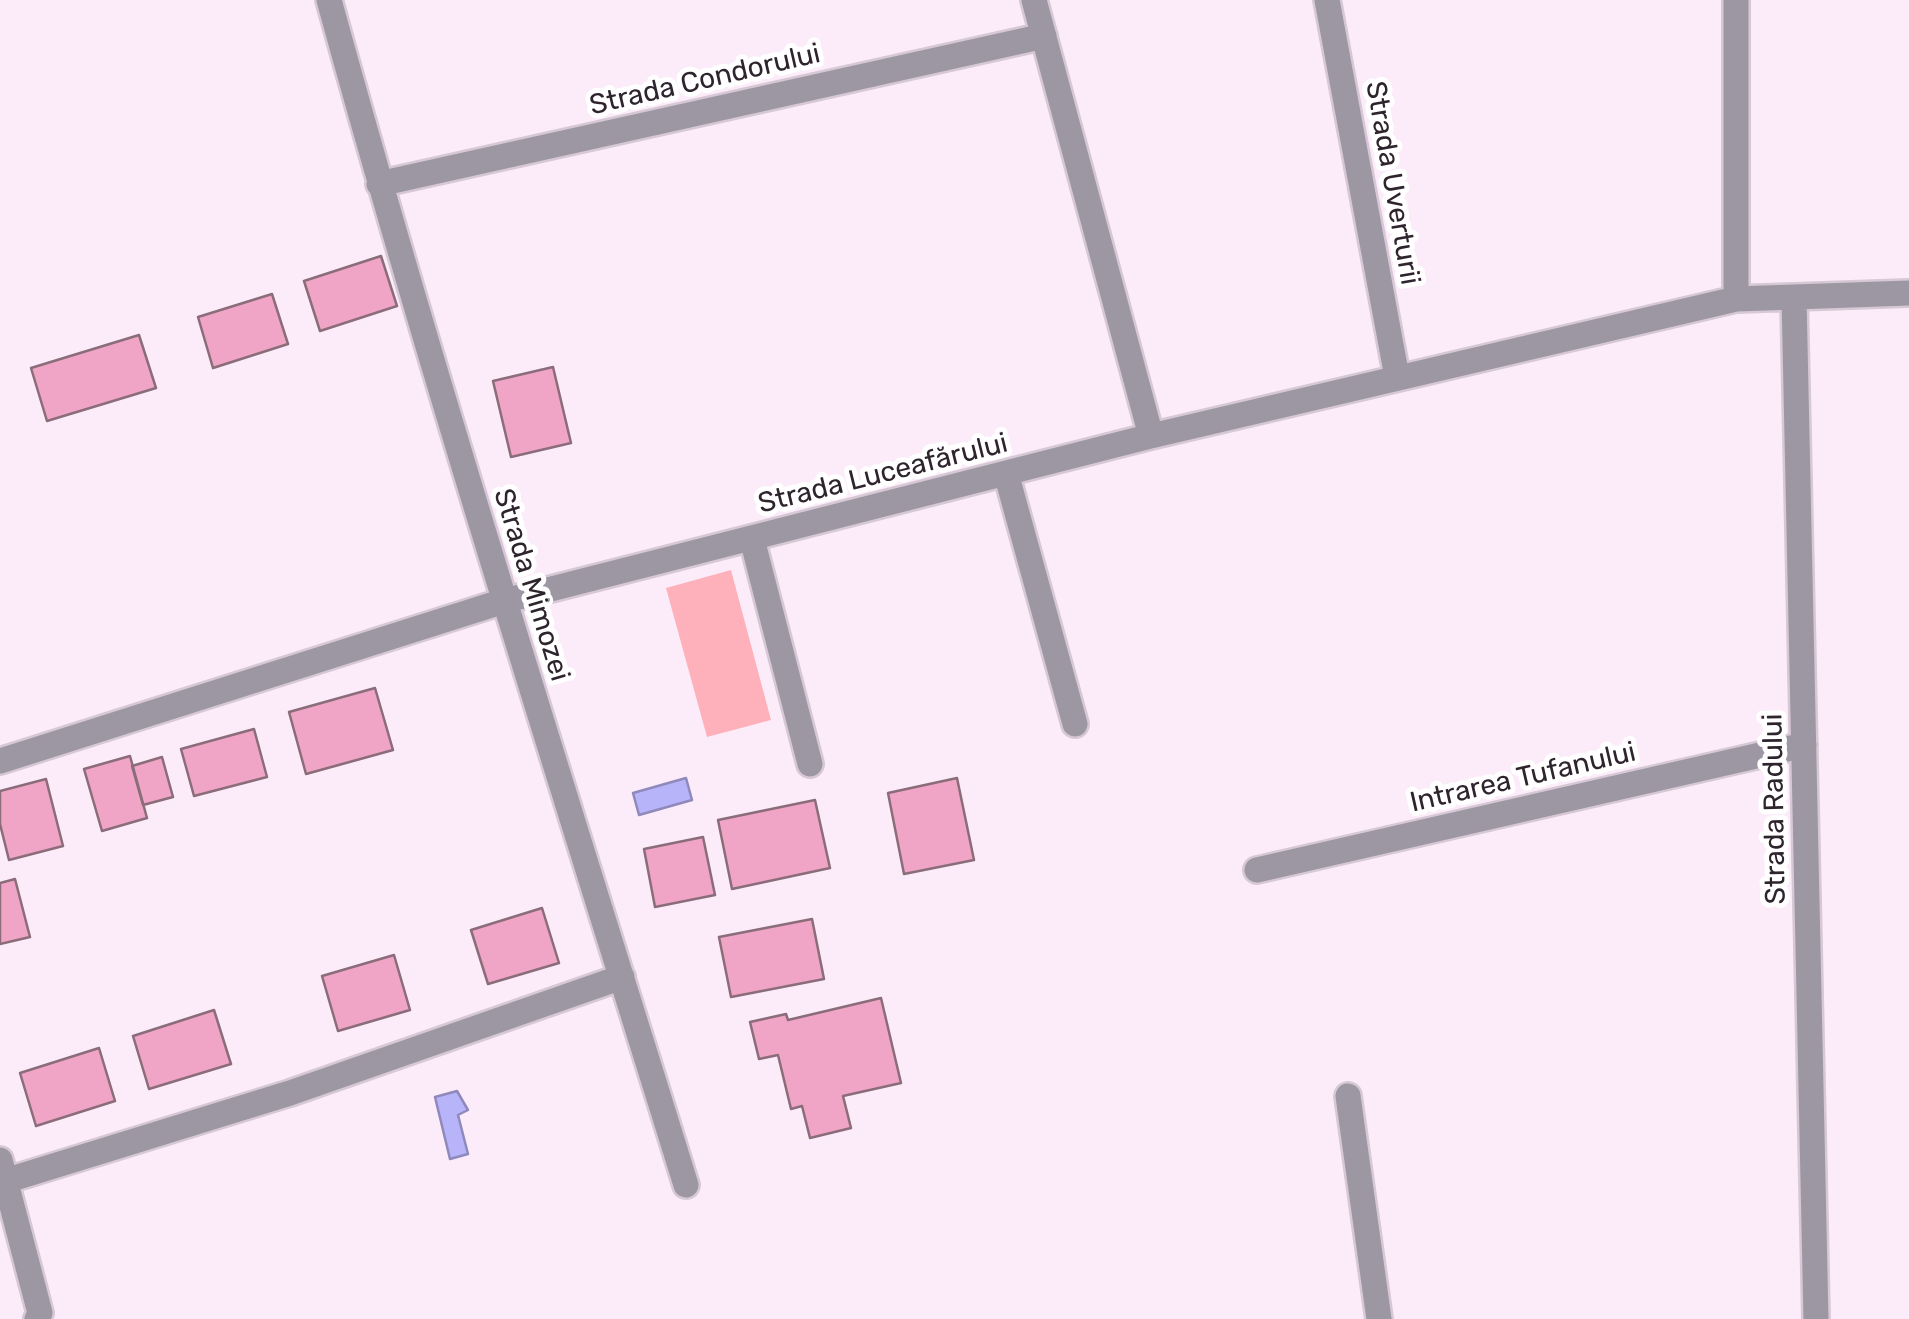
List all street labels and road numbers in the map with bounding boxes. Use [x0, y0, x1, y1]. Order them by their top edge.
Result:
street label: Strada Condorului [586, 37, 824, 123]
street label: Strada Uverturii [1358, 79, 1426, 287]
street label: Strada Luceafărului [755, 427, 1011, 521]
street label: Strada Mimozei [486, 485, 576, 685]
street label: Strada Radului [1757, 713, 1793, 905]
street label: Intrarea Tufanului [1407, 736, 1639, 820]

